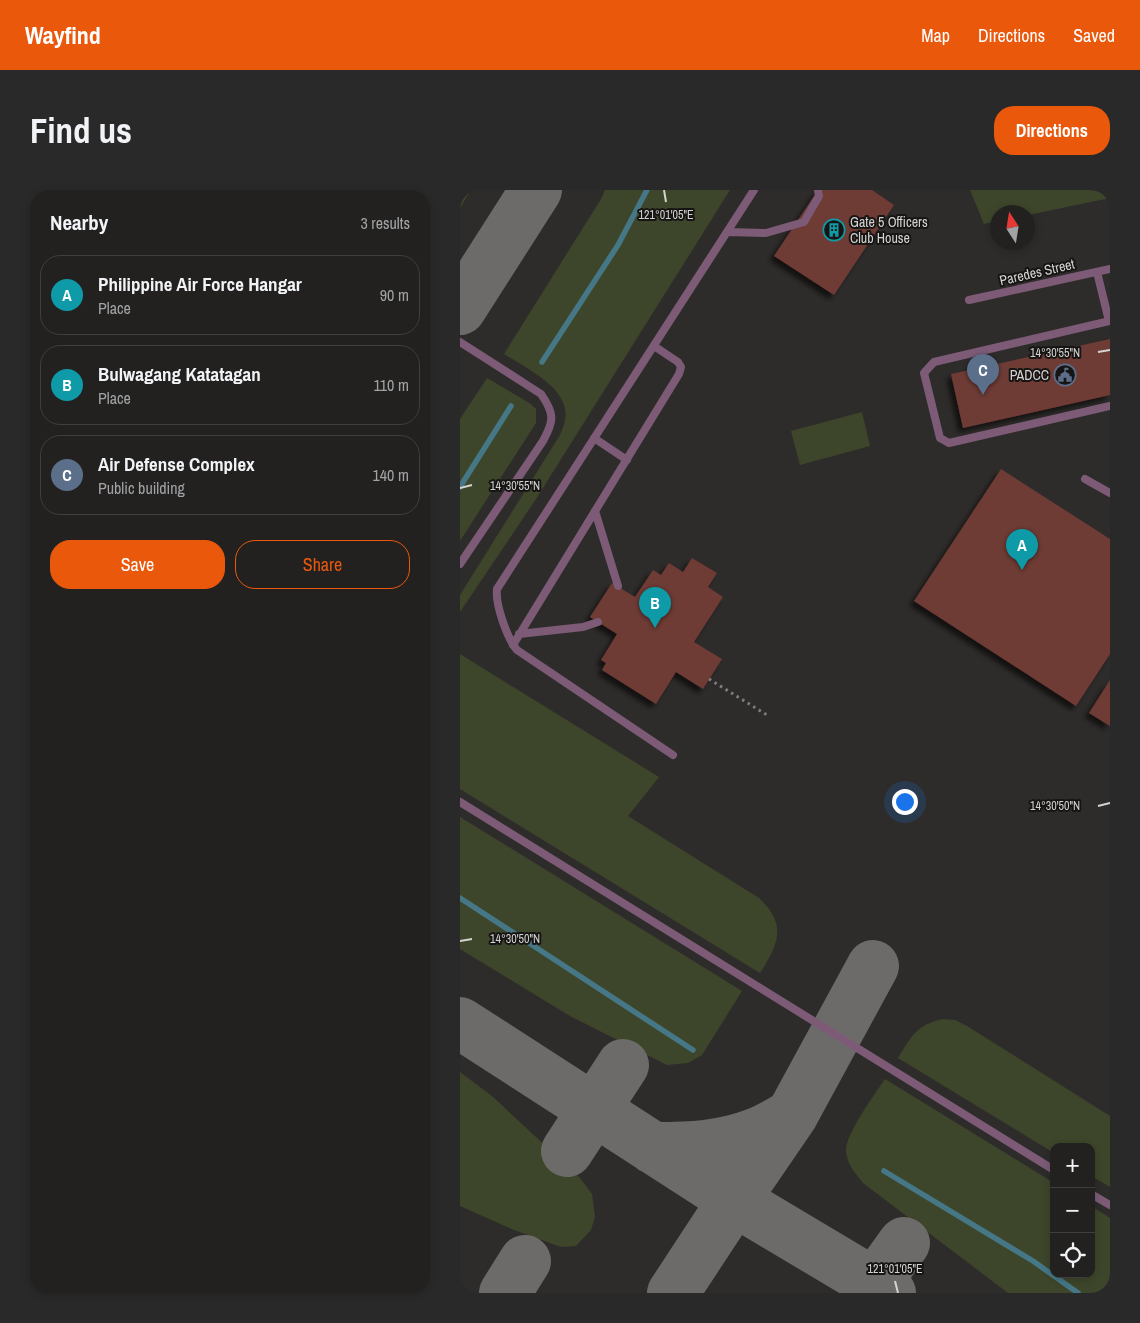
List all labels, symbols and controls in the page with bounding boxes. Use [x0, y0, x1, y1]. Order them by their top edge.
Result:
text: Wayfind [25, 19, 101, 51]
text: Map [921, 23, 950, 48]
text: Directions [978, 23, 1045, 48]
text: Saved [1073, 23, 1115, 48]
button: Directions [994, 106, 1110, 155]
text: Find us [30, 107, 132, 154]
north arrow [990, 205, 1035, 250]
text: 121°01'05"E [638, 207, 694, 223]
text: Nearby [50, 208, 108, 237]
text: 3 results [360, 212, 410, 234]
place label: Gate 5 Officers Club House [850, 213, 928, 247]
building icon: Gate 5 Officers Club House [822, 218, 846, 242]
street label: Paredes Street [998, 255, 1076, 289]
text: Philippine Air Force Hangar [98, 271, 302, 297]
text: A [62, 284, 72, 306]
text: 90 m [380, 284, 409, 306]
text: Place [98, 297, 131, 319]
text: 14°30'55"N [1030, 345, 1080, 361]
pin: C [967, 354, 999, 395]
text: Bulwagang Katatagan [98, 361, 261, 387]
public building icon: PADCC [1053, 363, 1077, 387]
place label: PADCC [1010, 366, 1049, 384]
text: B [62, 374, 72, 396]
text: 110 m [373, 374, 409, 396]
text: Place [98, 387, 131, 409]
text: Air Defense Complex [98, 451, 255, 477]
text: C [62, 464, 72, 486]
text: 140 m [373, 464, 409, 486]
text: Public building [98, 477, 185, 499]
text: 14°30'55"N [490, 478, 540, 494]
pin: A [1006, 529, 1038, 570]
button: Save [50, 540, 225, 589]
button: Share [235, 540, 410, 589]
pin: B [639, 587, 671, 628]
your location [892, 789, 918, 815]
text: 14°30'50"N [1030, 798, 1080, 814]
text: 14°30'50"N [490, 931, 540, 947]
map controls [1050, 1143, 1095, 1278]
button: + [1050, 1143, 1095, 1188]
button: − [1050, 1188, 1095, 1233]
button: locate [1050, 1233, 1095, 1278]
text: 121°01'05"E [867, 1261, 923, 1277]

